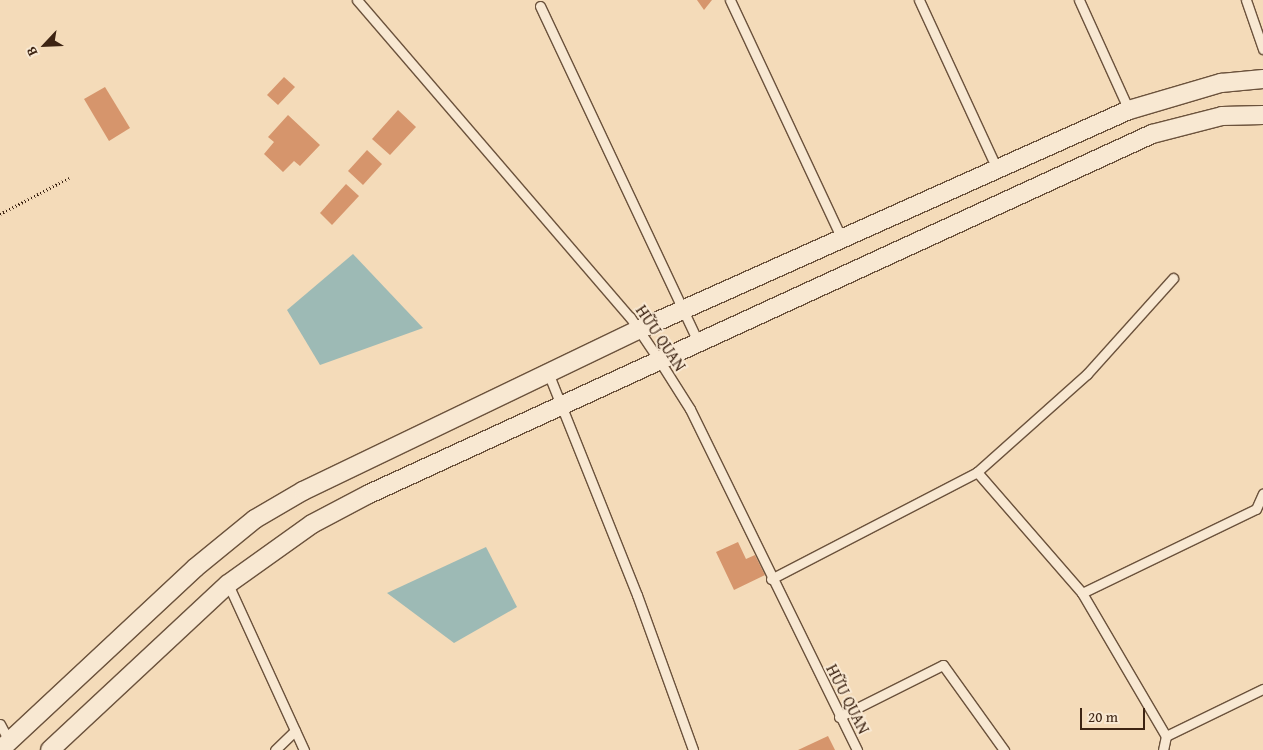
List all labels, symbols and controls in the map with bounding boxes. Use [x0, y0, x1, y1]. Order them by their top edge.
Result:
north arrow [20, 20, 70, 70]
text: B [21, 43, 42, 59]
street label: HỮU QUAN [632, 301, 690, 375]
street label: HỮU QUAN [822, 661, 874, 737]
scale bar [1083, 698, 1148, 730]
text: 20 m [1088, 706, 1118, 727]

